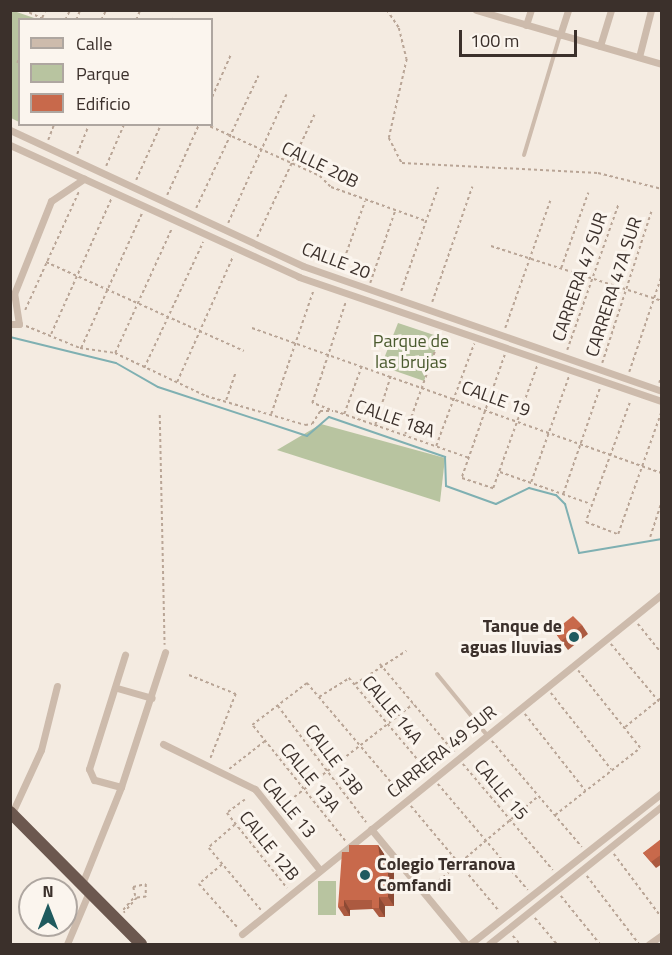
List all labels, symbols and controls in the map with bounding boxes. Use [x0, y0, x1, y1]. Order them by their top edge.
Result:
legend [18, 18, 213, 126]
scale bar [462, 18, 580, 56]
text: 100 m [470, 27, 519, 54]
text: Calle [76, 30, 112, 57]
text: Parque [76, 60, 130, 87]
text: Edificio [76, 90, 130, 117]
street label: CALLE 20B [278, 137, 362, 193]
street label: CARRERA 47 SUR [548, 210, 612, 344]
street label: CARRERA 47A SUR [581, 214, 647, 360]
street label: CALLE 20 [299, 238, 373, 284]
park label: Parque de las brujas [373, 331, 449, 374]
street label: CALLE 19 [459, 377, 533, 421]
street label: CALLE 18A [352, 395, 438, 443]
place label: Tanque de aguas lluvias [461, 616, 562, 658]
marker: Tanque de aguas lluvias [567, 630, 581, 644]
street label: CALLE 14A [357, 671, 427, 749]
street label: CARRERA 49 SUR [383, 701, 501, 803]
street label: CALLE 13B [300, 720, 368, 800]
street label: CALLE 13A [276, 739, 344, 817]
street label: CALLE 15 [470, 756, 532, 824]
street label: CALLE 13 [258, 774, 320, 842]
street label: CALLE 12B [235, 807, 303, 885]
place label: Colegio Terranova Comfandi [377, 854, 515, 896]
marker: Colegio Terranova Comfandi [358, 868, 372, 882]
north arrow [18, 877, 78, 937]
text: N [42, 879, 54, 903]

